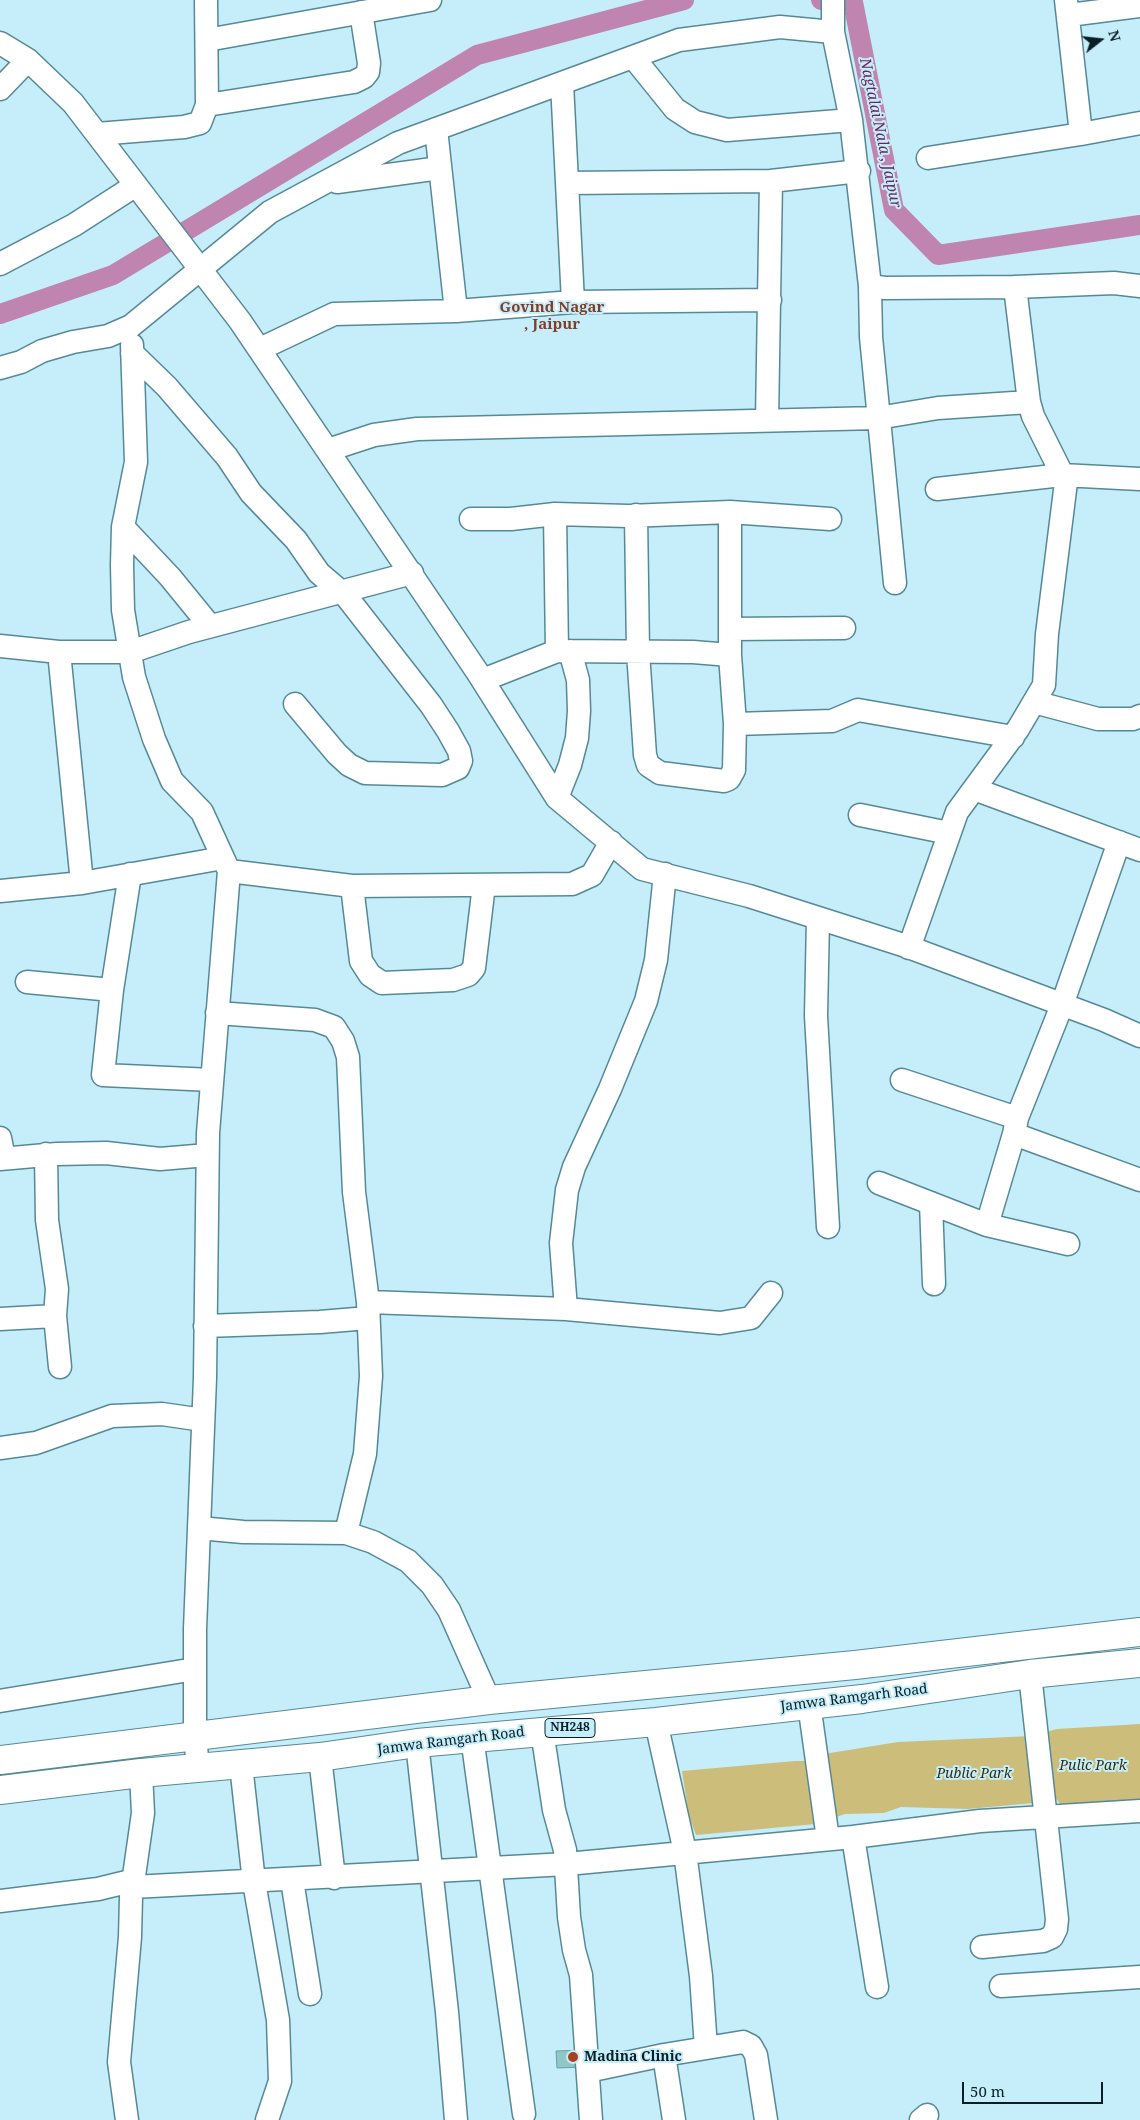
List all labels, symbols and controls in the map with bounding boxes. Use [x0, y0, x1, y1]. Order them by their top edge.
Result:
north arrow [1075, 15, 1125, 65]
text: N [1104, 28, 1126, 44]
water label: Nagtalai Nala , Jaipur [855, 57, 905, 209]
district label: Govind Nagar , Jaipur [500, 299, 604, 334]
street label: Jamwa Ramgarh Road [779, 1681, 929, 1715]
road number: NH248 [545, 1719, 595, 1738]
street label: Jamwa Ramgarh Road [376, 1724, 526, 1758]
park label: Pulic Park [1059, 1758, 1127, 1774]
park label: Public Park [936, 1766, 1012, 1782]
place label: Madina Clinic [584, 2049, 682, 2065]
marker: Madina Clinic [566, 2050, 580, 2064]
scale bar [965, 2072, 1106, 2104]
text: 50 m [970, 2081, 1005, 2101]

